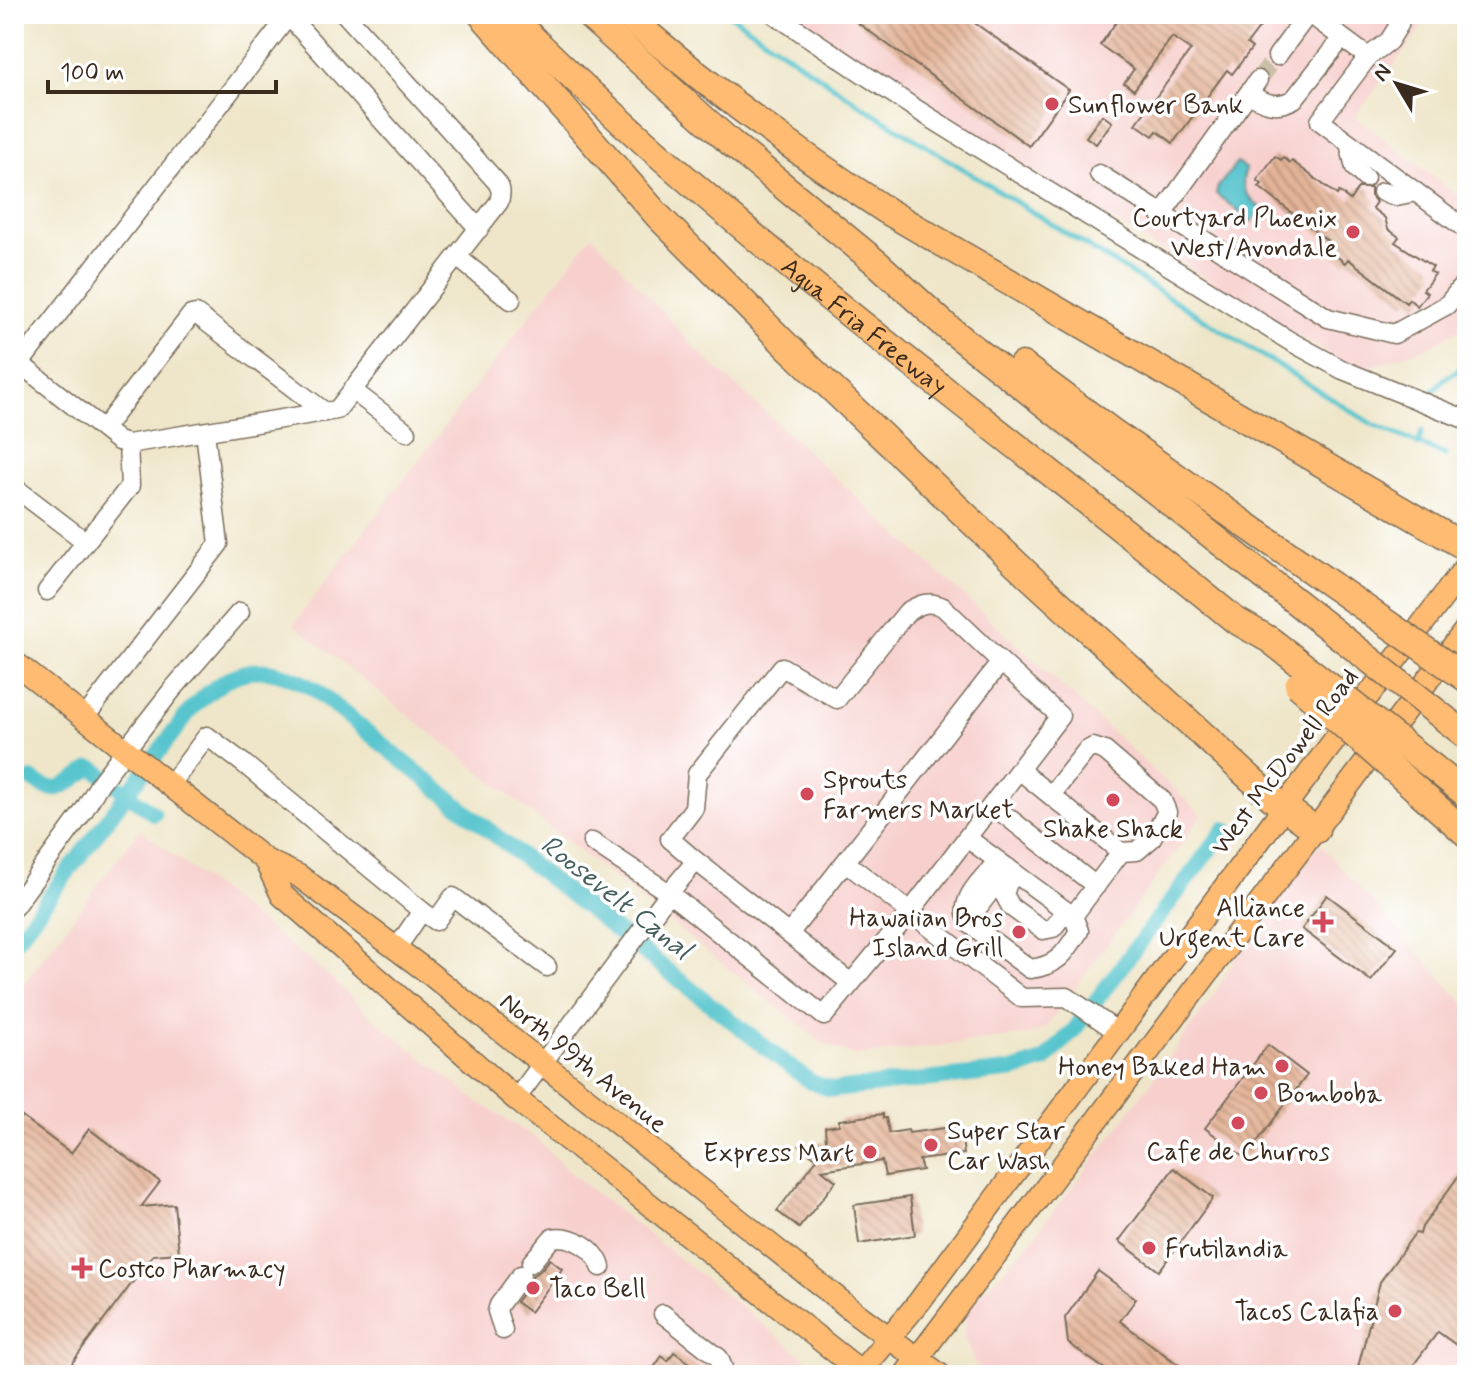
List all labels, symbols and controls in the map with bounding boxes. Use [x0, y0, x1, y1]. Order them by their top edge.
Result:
scale bar [48, 44, 276, 94]
north arrow [1357, 44, 1437, 124]
text: 100 m [60, 58, 124, 89]
text: N [1367, 59, 1398, 87]
place label: Sunflower Bank [1068, 89, 1244, 123]
marker: Sunflower Bank [1043, 95, 1061, 113]
place label: Courtyard Phoenix West/Avondale [1132, 202, 1337, 266]
marker: Courtyard Phoenix West/Avondale [1344, 223, 1362, 241]
street label: Agua Fria Freeway [773, 251, 953, 404]
street label: West McDowell Road [1204, 662, 1367, 862]
place label: Sprouts Farmers Market [823, 764, 1014, 828]
marker: Sprouts Farmers Market [798, 785, 816, 803]
marker: Shake Shack [1104, 791, 1122, 809]
place label: Shake Shack [1043, 813, 1183, 847]
water label: Roosevelt Canal [532, 827, 700, 970]
place label: Alliance Urgent Care [1159, 892, 1305, 959]
place label: Hawaiian Bros Island Grill [849, 902, 1003, 966]
marker: Alliance Urgent Care [1312, 911, 1334, 933]
marker: Hawaiian Bros Island Grill [1010, 923, 1028, 941]
street label: North 99th Avenue [492, 986, 674, 1142]
place label: Honey Baked Ham [1058, 1051, 1266, 1085]
marker: Honey Baked Ham [1273, 1057, 1291, 1075]
place label: Bomboba [1277, 1078, 1382, 1112]
marker: Bomboba [1252, 1084, 1270, 1102]
marker: Cafe de Churros [1229, 1114, 1247, 1132]
place label: Super Star Car Wash [947, 1115, 1065, 1179]
marker: Super Star Car Wash [922, 1136, 940, 1154]
place label: Cafe de Churros [1146, 1136, 1330, 1170]
place label: Express Mart [703, 1137, 854, 1171]
marker: Express Mart [861, 1143, 879, 1161]
place label: Frutilandia [1165, 1233, 1288, 1267]
marker: Frutilandia [1140, 1239, 1158, 1257]
place label: Costco Pharmacy [98, 1253, 286, 1287]
marker: Costco Pharmacy [73, 1259, 91, 1277]
place label: Taco Bell [549, 1273, 646, 1307]
marker: Taco Bell [524, 1279, 542, 1297]
place label: Tacos Calafia [1234, 1296, 1379, 1330]
marker: Tacos Calafia [1386, 1302, 1404, 1320]

